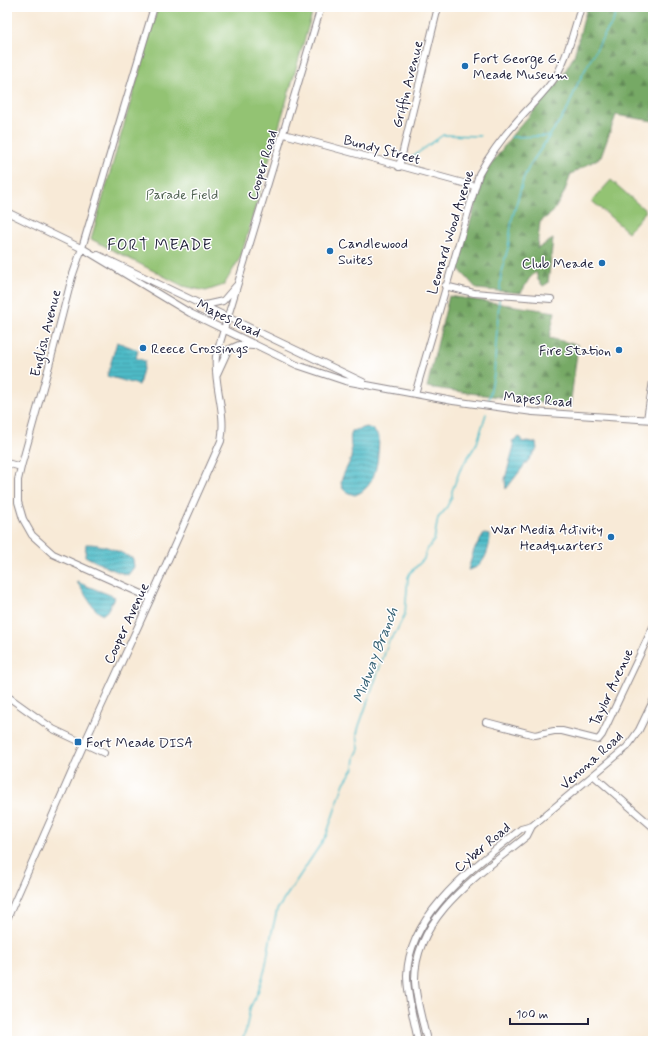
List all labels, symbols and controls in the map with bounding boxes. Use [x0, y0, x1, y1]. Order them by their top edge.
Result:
street label: Griffin Avenue [388, 39, 428, 130]
place label: Fort George G. Meade Museum [473, 50, 568, 84]
marker: Fort George G. Meade Museum [460, 61, 470, 71]
street label: Cooper Road [244, 128, 282, 203]
street label: Bundy Street [341, 131, 422, 169]
street label: Leonard Wood Avenue [423, 168, 479, 297]
park label: Parade Field [146, 186, 218, 204]
district label: FORT MEADE [107, 235, 213, 256]
place label: Candlewood Suites [338, 235, 408, 269]
marker: Candlewood Suites [325, 246, 335, 256]
place label: Club Meade [522, 255, 594, 273]
marker: Club Meade [597, 258, 607, 268]
street label: English Avenue [26, 288, 67, 379]
street label: Mapes Road [194, 296, 264, 342]
place label: Reece Crossings [151, 340, 248, 358]
place label: Fire Station [539, 342, 611, 360]
marker: Reece Crossings [138, 343, 148, 353]
marker: Fire Station [614, 345, 624, 355]
street label: Mapes Road [503, 388, 573, 412]
place label: War Media Activity Headquarters [491, 521, 603, 555]
marker: War Media Activity Headquarters [606, 532, 616, 542]
street label: Cooper Avenue [100, 580, 154, 667]
water label: Midway Branch [349, 605, 403, 706]
street label: Taylor Avenue [586, 645, 638, 729]
street label: Venona Road [556, 728, 627, 794]
place label: Fort Meade DISA [86, 734, 193, 752]
marker: Fort Meade DISA [73, 737, 83, 747]
street label: Cyber Road [451, 819, 515, 877]
scale bar [510, 1000, 588, 1026]
text: 100 m [516, 1007, 548, 1023]

